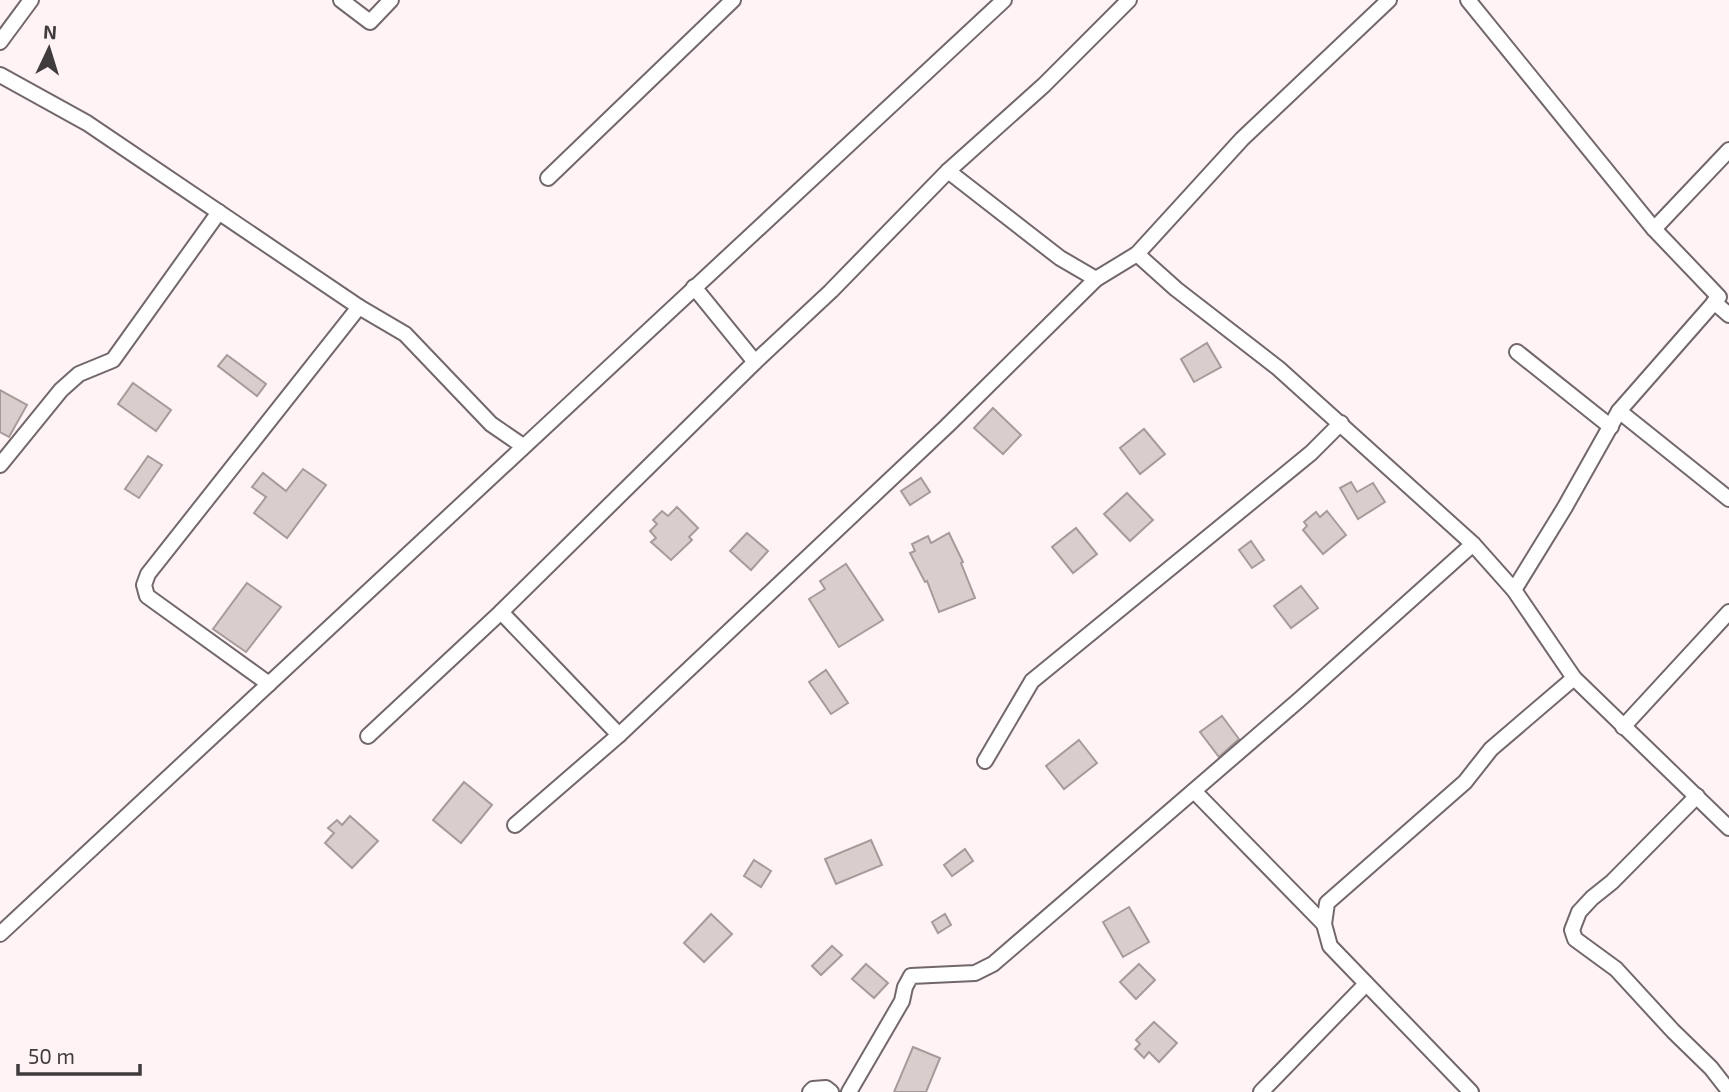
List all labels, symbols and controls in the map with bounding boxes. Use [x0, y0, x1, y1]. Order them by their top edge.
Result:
north arrow [14, 14, 84, 84]
text: N [43, 20, 58, 43]
scale bar [18, 1032, 140, 1076]
text: 50 m [28, 1043, 75, 1068]

